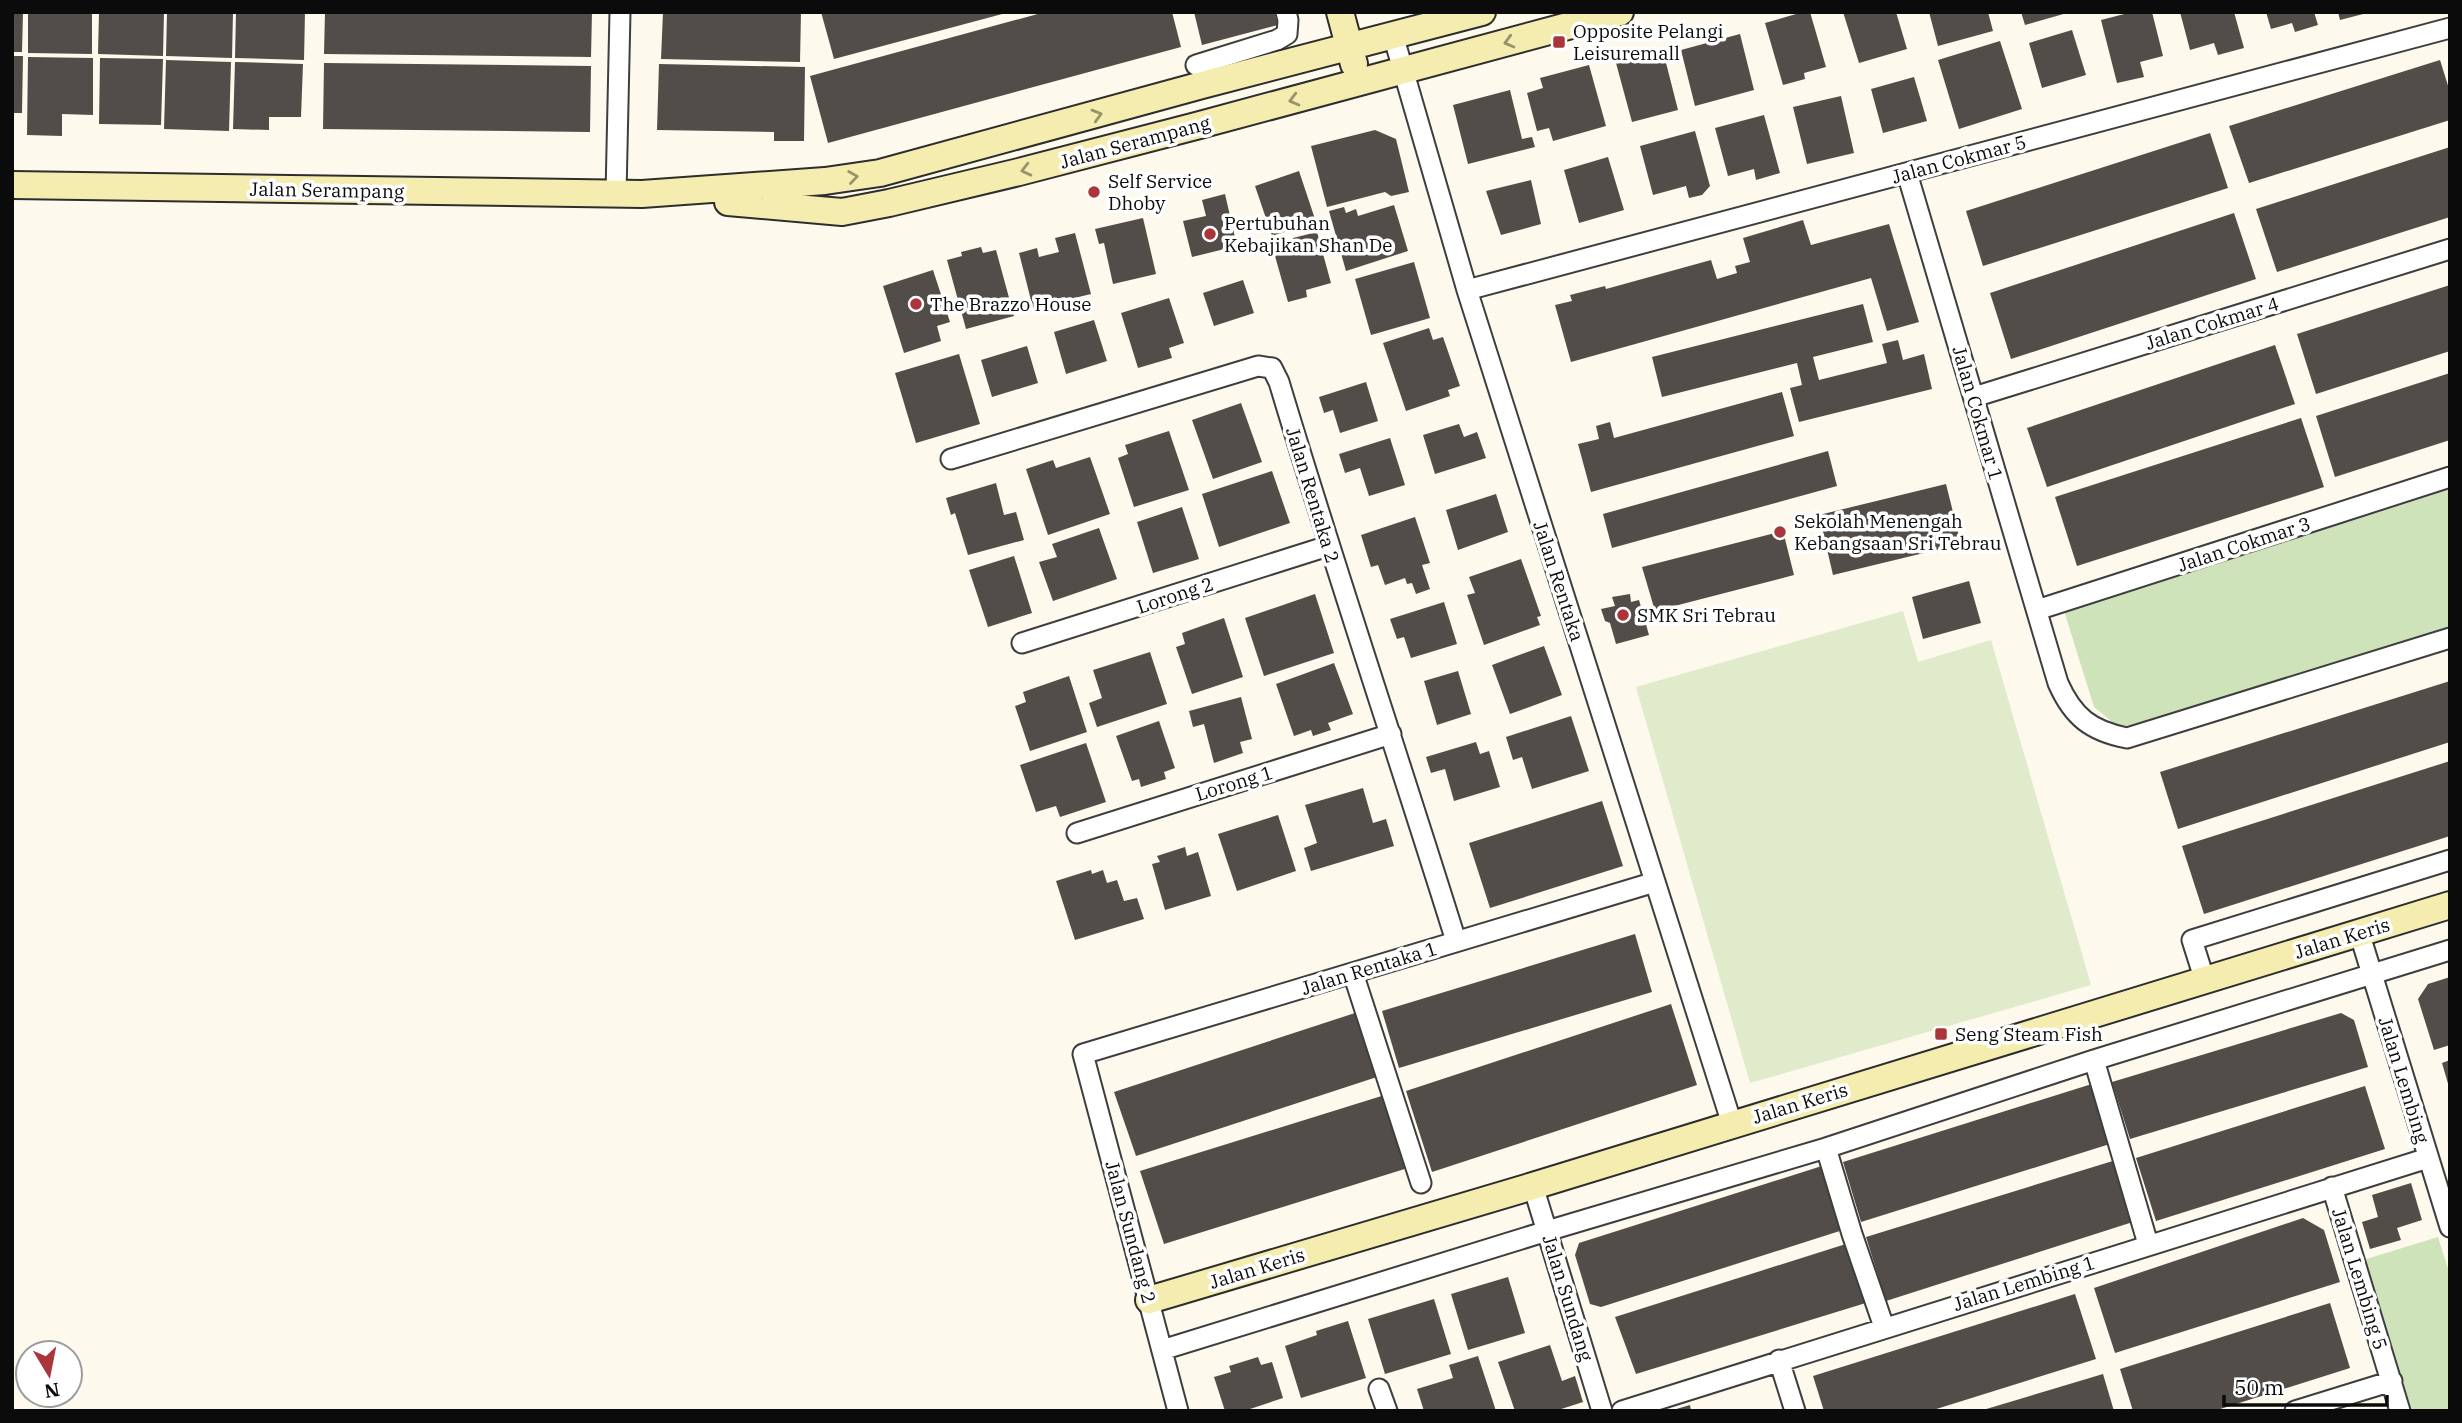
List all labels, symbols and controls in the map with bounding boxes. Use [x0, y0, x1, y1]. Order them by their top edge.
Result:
place label: Opposite Pelangi Leisuremall [1573, 19, 1724, 65]
one-way arrow [1504, 34, 1516, 48]
marker: Opposite Pelangi Leisuremall [1551, 34, 1567, 50]
one-way arrow [1288, 92, 1300, 106]
one-way arrow [1091, 108, 1103, 123]
street label: Jalan Serampang [1057, 110, 1213, 174]
street label: Jalan Cokmar 5 [1889, 130, 2029, 188]
one-way arrow [1020, 162, 1032, 176]
place label: Self Service Dhoby [1108, 169, 1212, 215]
one-way arrow [847, 170, 859, 185]
street label: Jalan Serampang [250, 177, 405, 203]
marker: Self Service Dhoby [1086, 184, 1102, 200]
place label: Pertubuhan Kebajikan Shan De [1224, 211, 1392, 257]
marker: Pertubuhan Kebajikan Shan De [1202, 226, 1218, 242]
street label: Jalan Cokmar 4 [2142, 291, 2282, 355]
place label: The Brazzo House [930, 292, 1091, 316]
marker: The Brazzo House [908, 296, 924, 312]
street label: Jalan Cokmar 1 [1947, 343, 2009, 483]
street label: Jalan Rentaka 2 [1281, 424, 1345, 566]
place label: Sekolah Menengah Kebangsaan Sri Tebrau [1794, 509, 2002, 555]
street label: Jalan Cokmar 3 [2175, 511, 2313, 577]
street label: Jalan Rentaka [1528, 518, 1590, 644]
marker: Sekolah Menengah Kebangsaan Sri Tebrau [1772, 524, 1788, 540]
street label: Lorong 2 [1134, 571, 1216, 619]
place label: SMK Sri Tebrau [1637, 603, 1776, 627]
marker: SMK Sri Tebrau [1615, 607, 1631, 623]
street label: Lorong 1 [1193, 760, 1275, 806]
street label: Jalan Keris [2291, 912, 2393, 964]
street label: Jalan Rentaka 1 [1298, 936, 1440, 1000]
street label: Jalan Lembing [2373, 1014, 2435, 1147]
place label: Seng Steam Fish [1955, 1022, 2103, 1046]
marker: Seng Steam Fish [1933, 1026, 1949, 1042]
street label: Jalan Keris [1749, 1077, 1851, 1129]
street label: Jalan Sundang 2 [1100, 1158, 1162, 1306]
street label: Jalan Lembing 5 [2327, 1205, 2393, 1353]
street label: Jalan Sundang [1537, 1232, 1599, 1365]
street label: Jalan Keris [1206, 1242, 1308, 1294]
street label: Jalan Lembing 1 [1950, 1250, 2098, 1316]
north arrow [14, 1339, 84, 1409]
scale bar [2224, 1364, 2387, 1408]
text: 50 m [2234, 1373, 2284, 1401]
text: N [42, 1378, 61, 1404]

